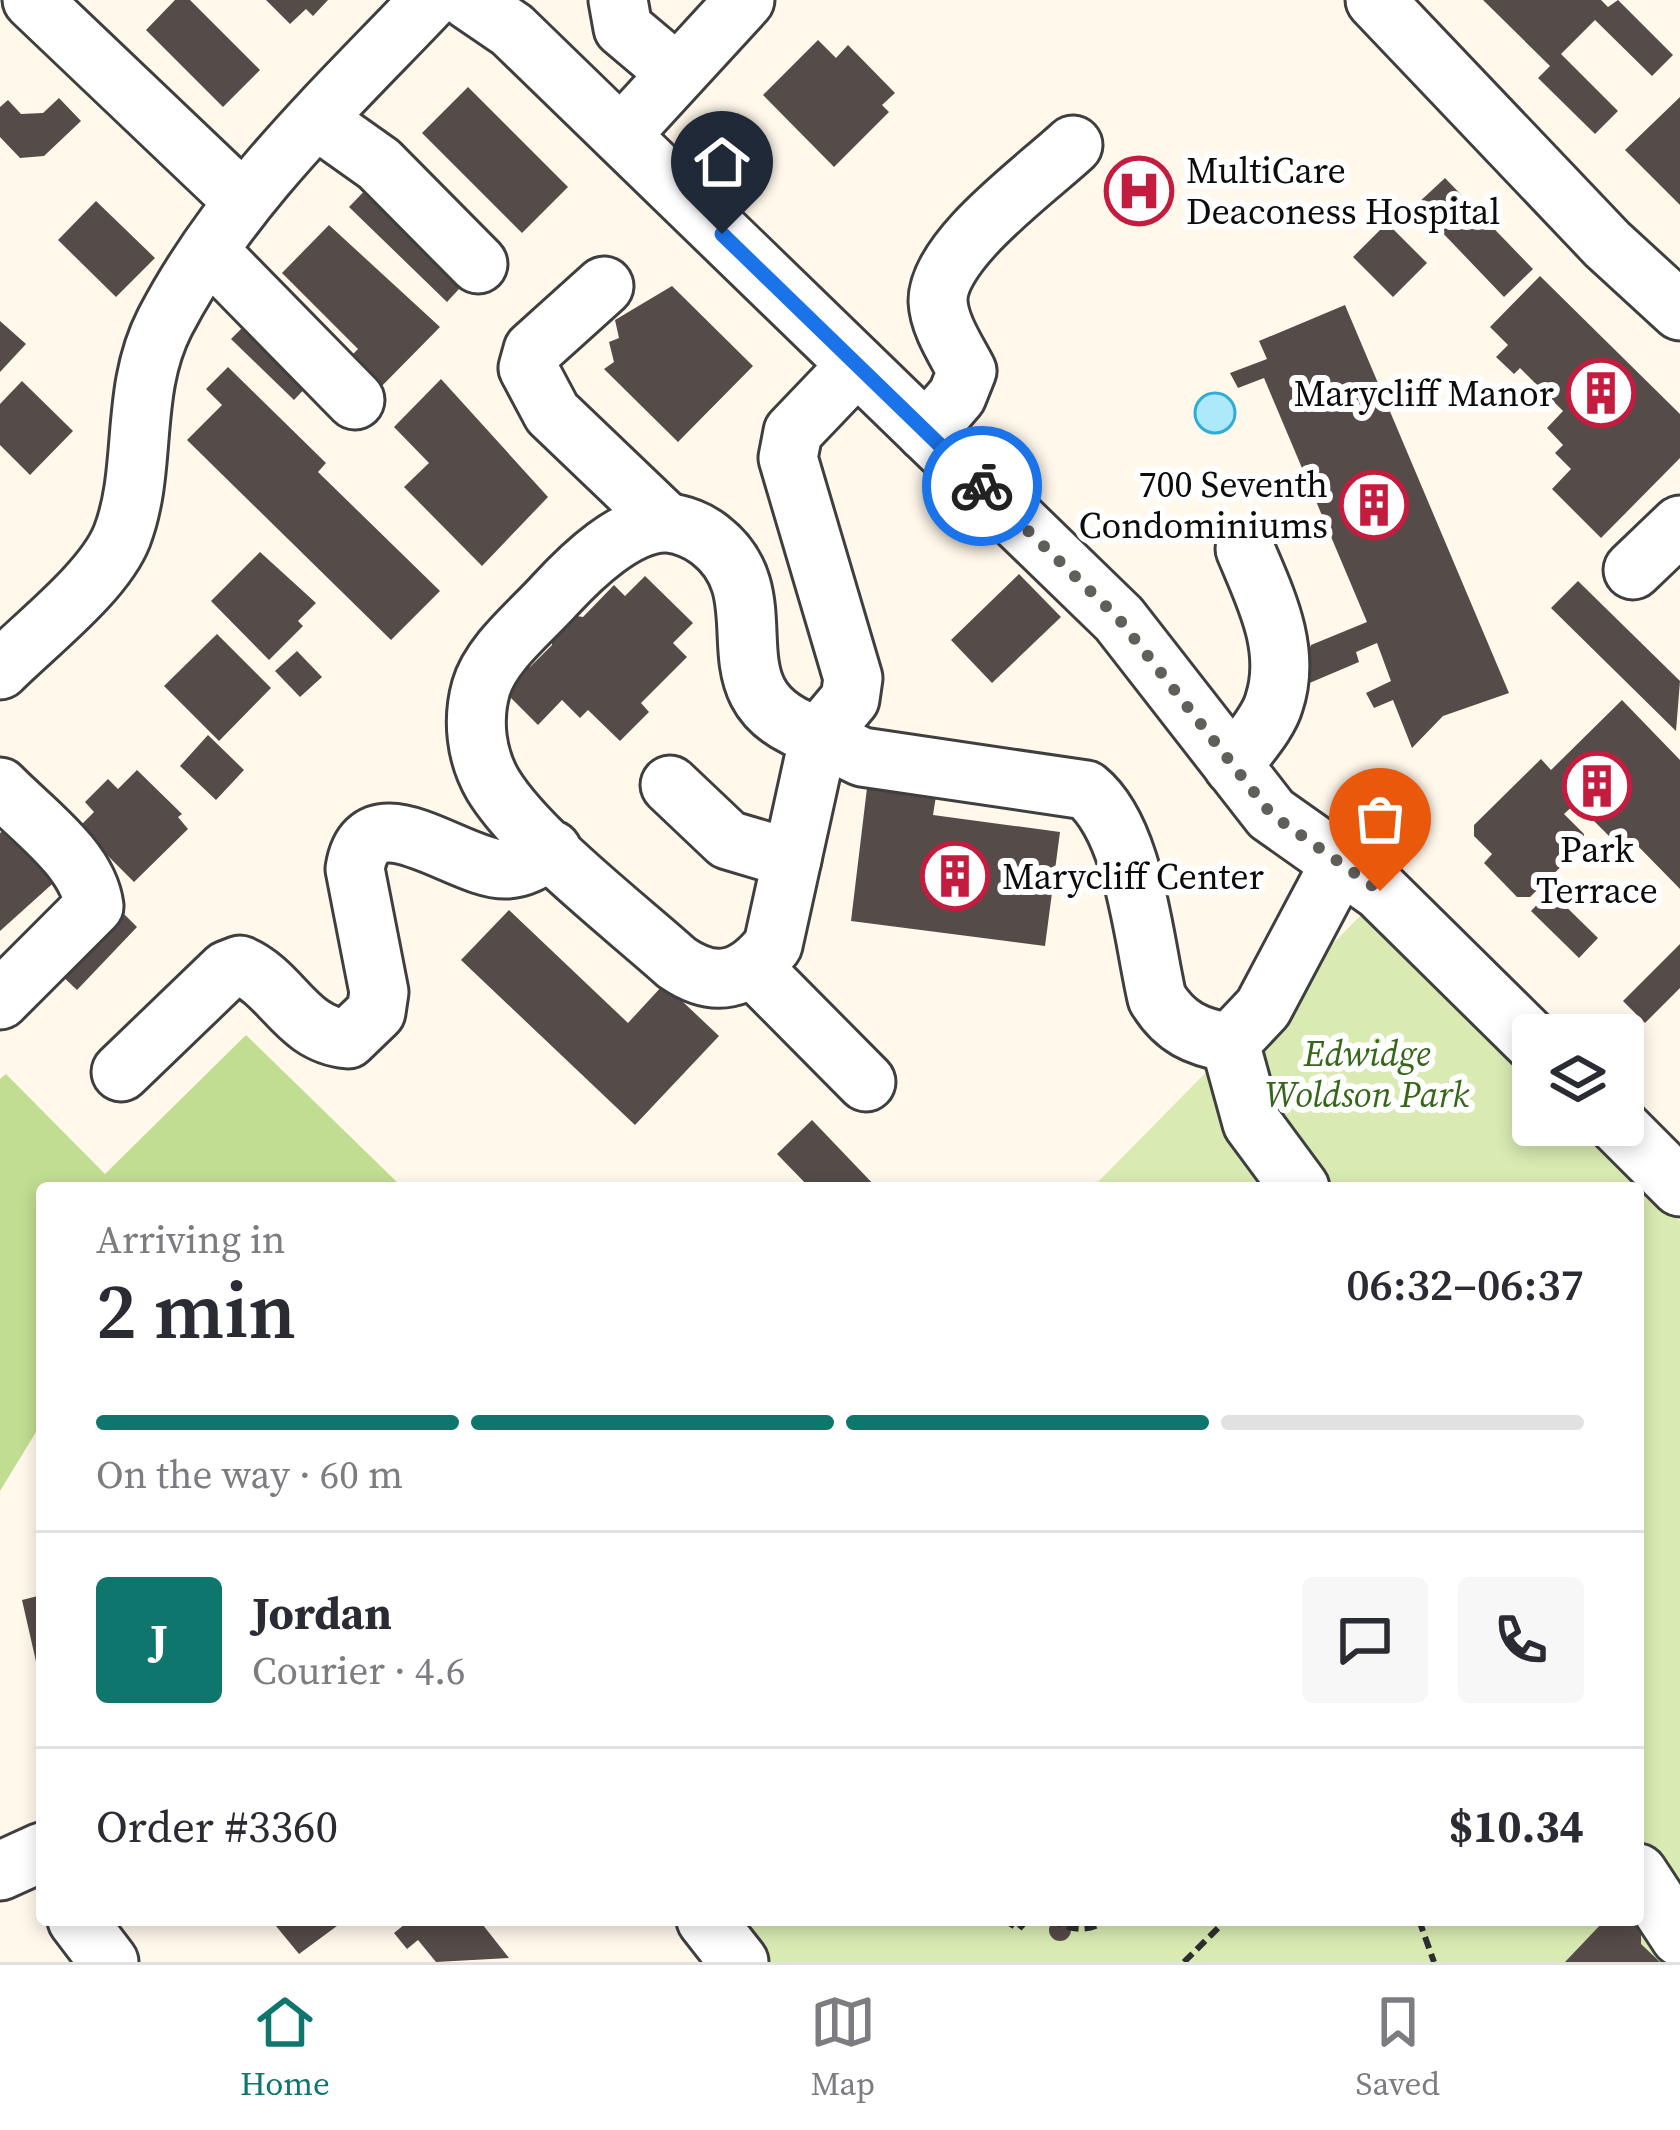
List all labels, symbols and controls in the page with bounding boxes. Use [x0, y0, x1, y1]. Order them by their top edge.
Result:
pin [671, 111, 773, 234]
icon: home [689, 129, 755, 195]
place label: MultiCare Deaconess Hospital [1186, 146, 1500, 236]
hospital icon: MultiCare Deaconess Hospital [1104, 156, 1174, 226]
building icon: Marycliff Manor [1566, 358, 1636, 428]
place label: Marycliff Manor [1293, 369, 1554, 418]
courier [922, 426, 1042, 546]
icon: bike [949, 453, 1015, 519]
place label: 700 Seventh Condominiums [1079, 460, 1328, 550]
building icon: 700 Seventh Condominiums [1339, 470, 1409, 540]
building icon: Park Terrace [1562, 751, 1632, 821]
pin [1329, 768, 1431, 891]
icon: bag [1347, 786, 1413, 852]
place label: Park Terrace [1536, 825, 1658, 915]
building icon: Marycliff Center [920, 841, 990, 911]
place label: Marycliff Center [1002, 852, 1264, 901]
map controls [1512, 1014, 1644, 1146]
button: layers [1512, 1014, 1644, 1146]
park label: Edwidge Woldson Park [1265, 1029, 1470, 1119]
text: Arriving in [96, 1213, 285, 1266]
text: 06:32–06:37 [1346, 1253, 1584, 1315]
text: 2 min [96, 1257, 296, 1364]
text: On the way · 60 m [96, 1448, 403, 1501]
button: chat [1302, 1577, 1428, 1703]
button: phone [1458, 1577, 1584, 1703]
text: Jordan [252, 1582, 392, 1644]
text: J [150, 1609, 168, 1671]
text: Courier · 4.6 [252, 1644, 465, 1697]
text: Order #3360 [96, 1795, 338, 1857]
text: $10.34 [1449, 1795, 1584, 1857]
tab: Home [240, 1989, 330, 2106]
tab: Map [810, 1989, 876, 2106]
tab: Saved [1355, 1989, 1440, 2106]

